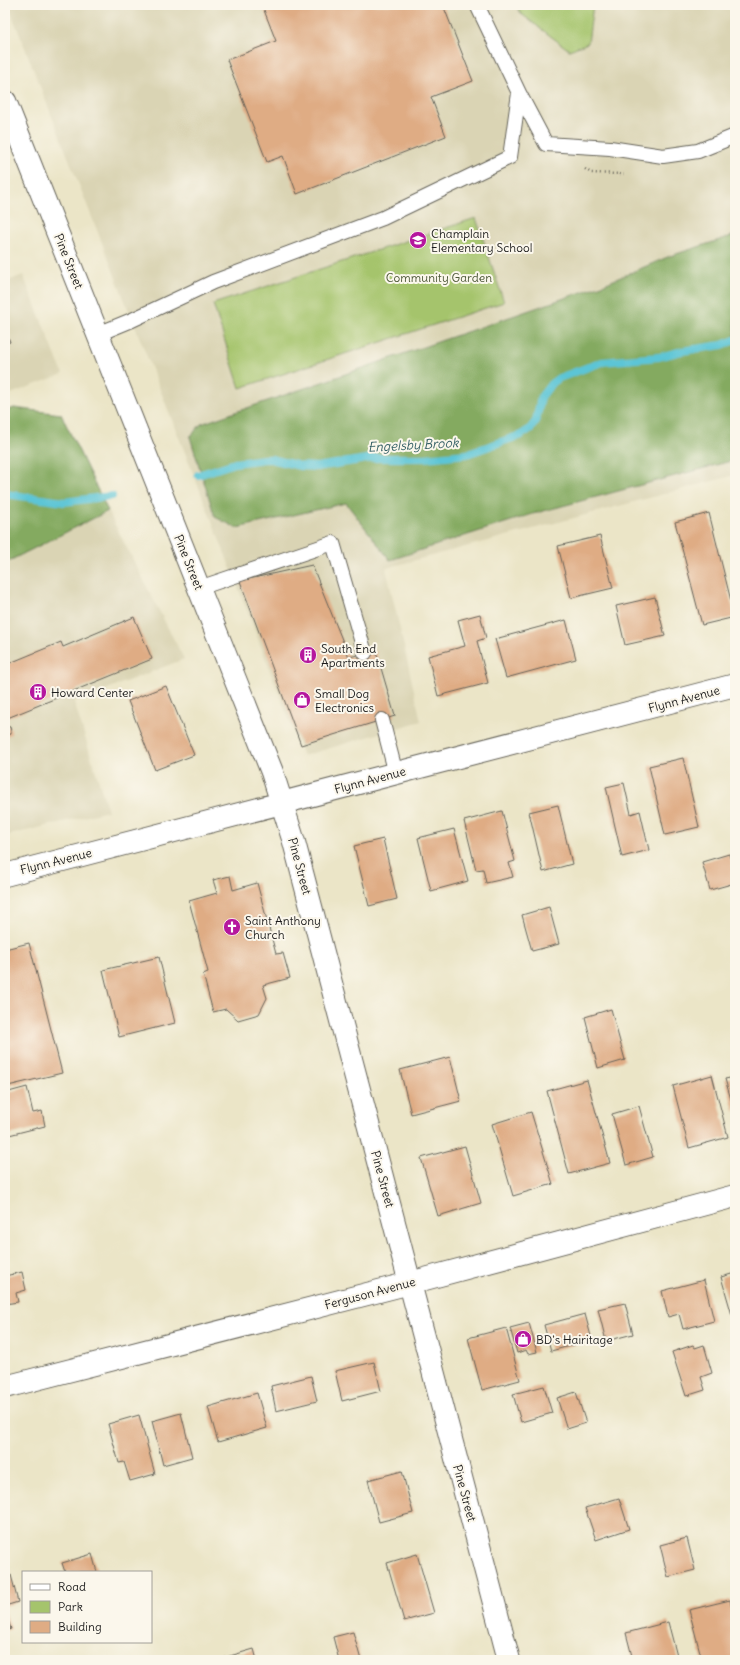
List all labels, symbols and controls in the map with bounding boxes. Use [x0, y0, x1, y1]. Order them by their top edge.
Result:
place label: Champlain Elementary School [431, 226, 532, 255]
school or university icon: Champlain Elementary School [408, 230, 428, 250]
street label: Pine Street [51, 231, 87, 291]
park label: Community Garden [386, 270, 492, 285]
water label: Engelsby Brook [367, 434, 460, 456]
street label: Pine Street [171, 532, 207, 592]
place label: South End Apartments [321, 641, 385, 670]
building icon: South End Apartments [298, 645, 318, 665]
building icon: Howard Center [28, 682, 48, 702]
street label: Flynn Avenue [647, 682, 721, 716]
place label: Howard Center [51, 685, 134, 700]
place label: Small Dog Electronics [315, 686, 374, 715]
shop icon: Small Dog Electronics [292, 690, 312, 710]
street label: Flynn Avenue [333, 763, 407, 797]
street label: Pine Street [285, 836, 315, 896]
street label: Flynn Avenue [19, 845, 93, 877]
place label: Saint Anthony Church [245, 913, 321, 942]
church icon: Saint Anthony Church [222, 917, 242, 937]
street label: Pine Street [368, 1149, 398, 1209]
street label: Ferguson Avenue [323, 1274, 417, 1312]
shop icon: BD's Hairitage [513, 1329, 533, 1349]
place label: BD's Hairitage [536, 1332, 613, 1347]
street label: Pine Street [450, 1463, 480, 1523]
legend [22, 1571, 152, 1643]
text: Road [58, 1579, 86, 1594]
text: Park [58, 1599, 83, 1614]
text: Building [58, 1619, 102, 1634]

